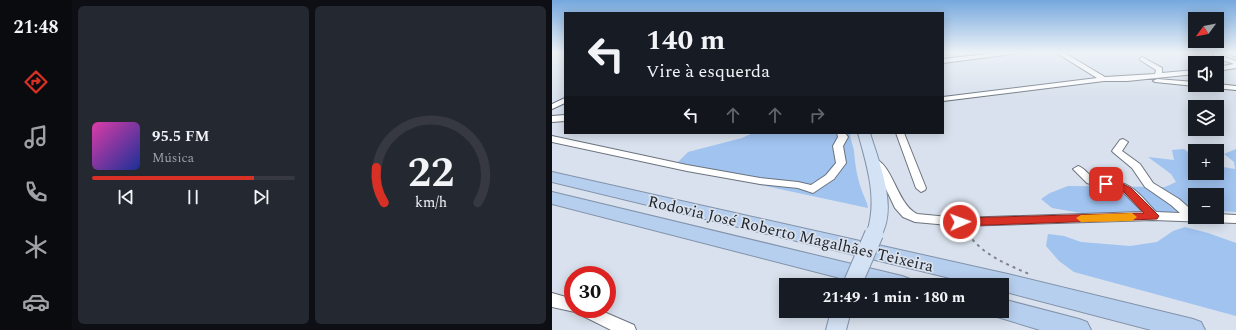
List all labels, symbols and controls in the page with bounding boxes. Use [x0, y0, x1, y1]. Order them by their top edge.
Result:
north arrow [1188, 12, 1224, 48]
map controls [1188, 12, 1224, 224]
text: 21:48 [13, 14, 59, 41]
text: 140 m [646, 19, 725, 62]
icon: left [580, 28, 632, 80]
button: sound [1188, 56, 1224, 92]
text: Vire à esquerda [646, 58, 770, 85]
icon: directions [22, 68, 50, 96]
button: layers [1188, 100, 1224, 136]
icon: left [680, 104, 702, 126]
icon: ahead [722, 104, 744, 126]
icon: ahead [764, 104, 786, 126]
icon: right [806, 104, 828, 126]
icon: music [22, 123, 50, 151]
text: 95.5 FM [152, 125, 209, 148]
text: 22 [407, 142, 454, 205]
button: + [1188, 144, 1224, 180]
text: Música [152, 148, 194, 168]
pin [1089, 167, 1123, 201]
icon: arrive [1095, 173, 1117, 195]
icon: phone [22, 178, 50, 206]
icon: previous [115, 186, 137, 208]
icon: pause [182, 186, 204, 208]
icon: next [250, 186, 272, 208]
button: − [1188, 188, 1224, 224]
street label: Rodovia José Roberto Magalhães Teixeira [646, 189, 936, 279]
text: km/h [414, 192, 447, 214]
position arrow [939, 201, 981, 243]
icon: climate [22, 233, 50, 261]
speed limit sign: 30 [564, 266, 616, 318]
text: 21:49 · 1 min · 180 m [823, 286, 965, 309]
icon: car [22, 288, 50, 316]

